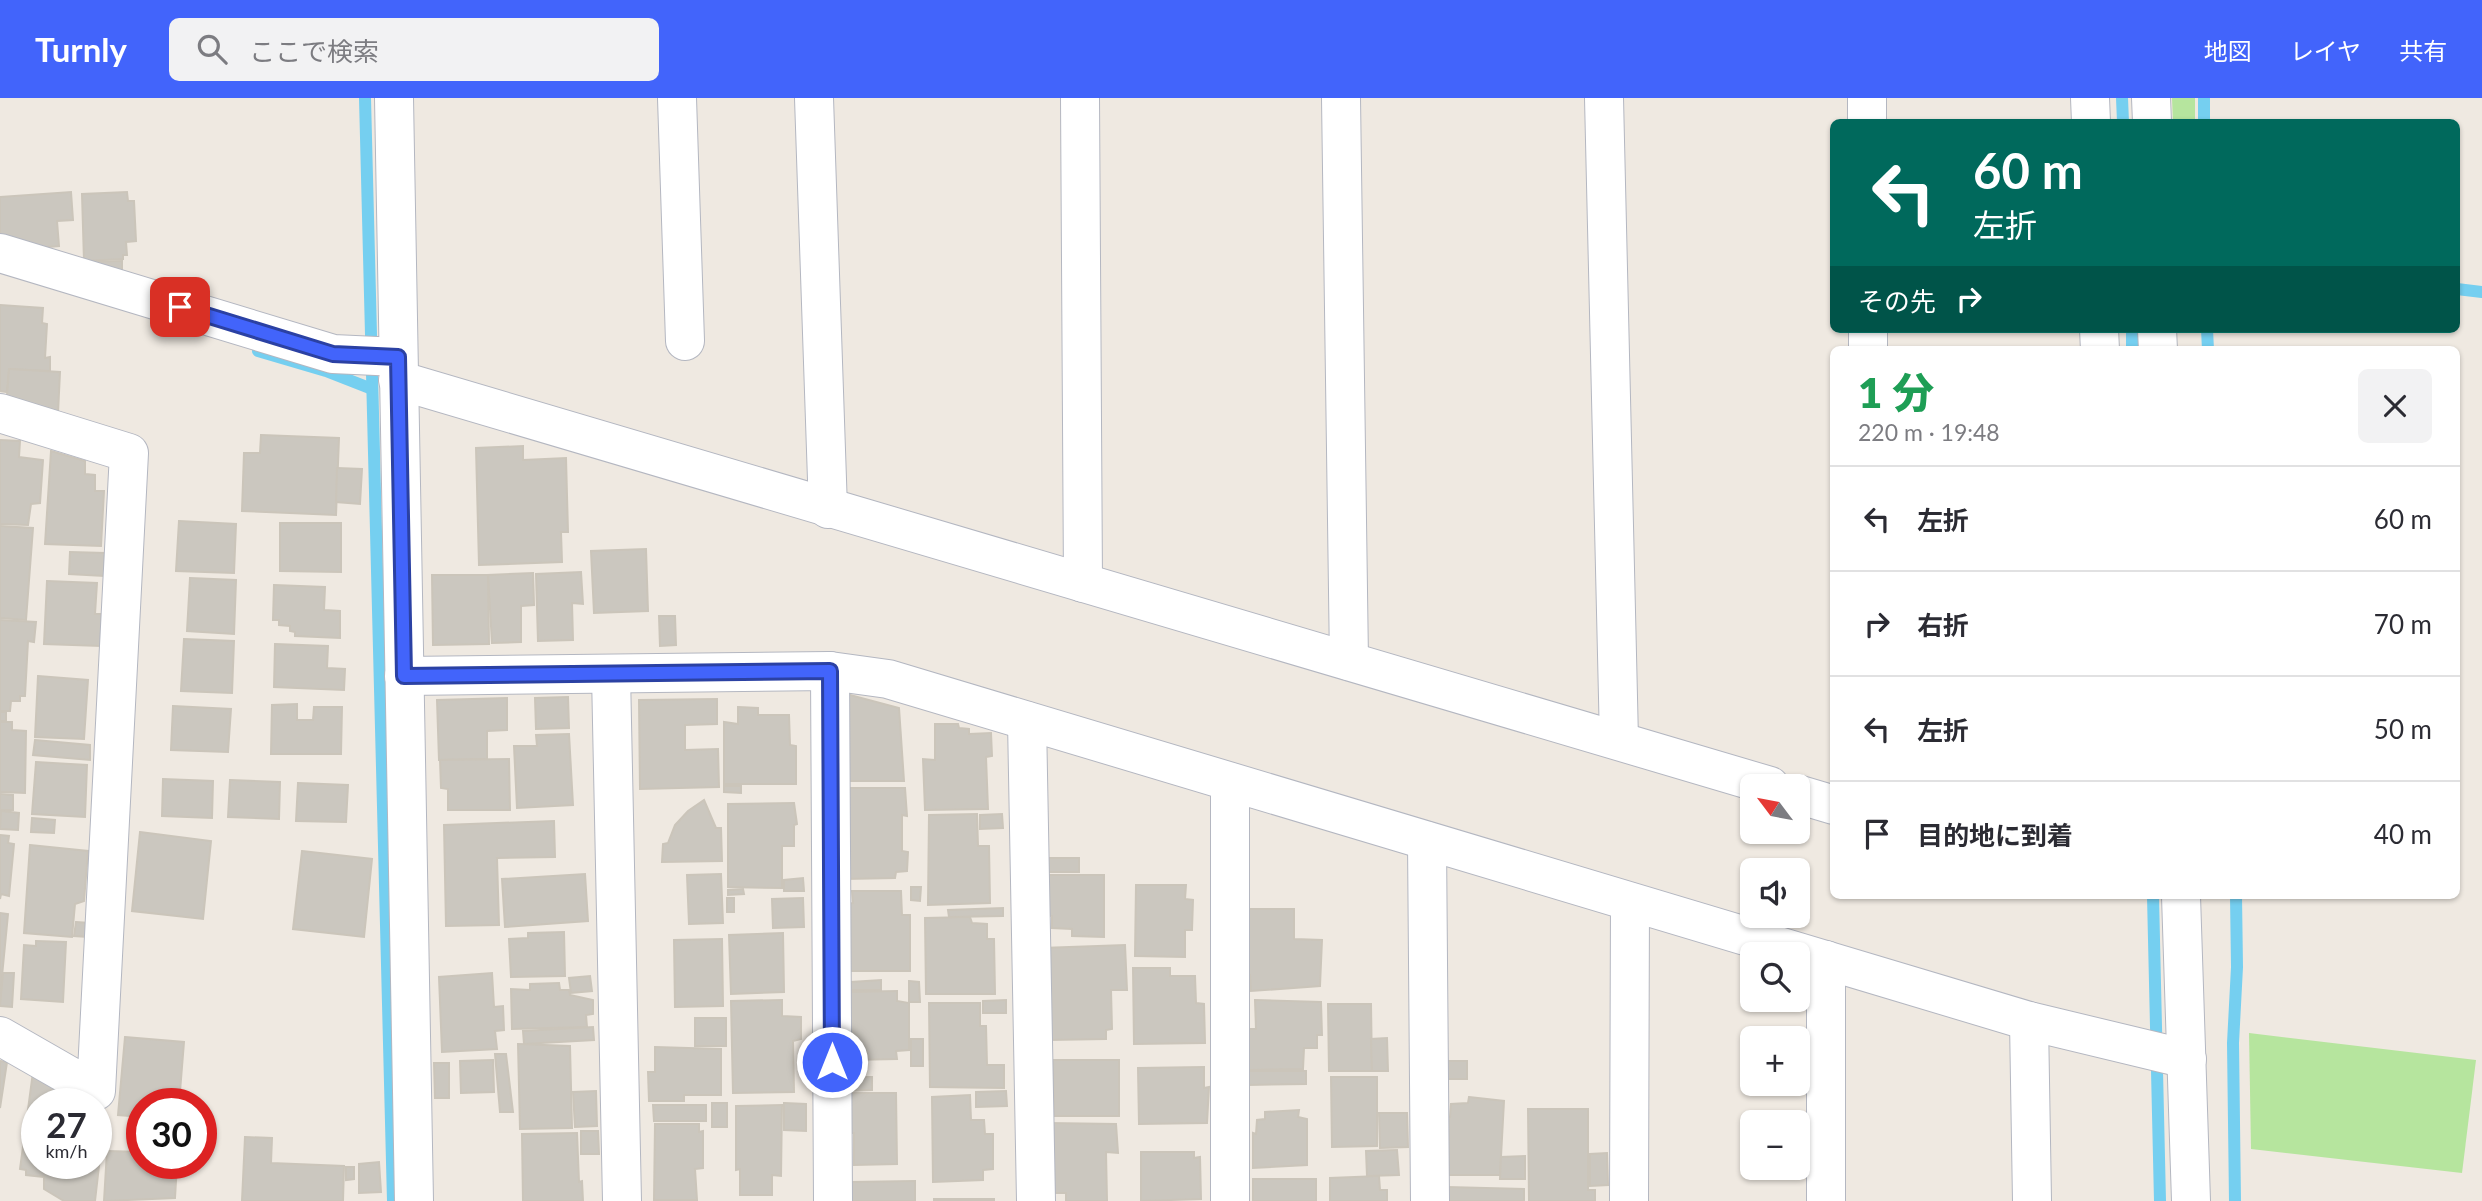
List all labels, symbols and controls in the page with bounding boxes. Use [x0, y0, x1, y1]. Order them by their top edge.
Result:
search box [169, 18, 659, 81]
text: Turnly [35, 29, 127, 69]
icon: search [193, 30, 231, 68]
text: ここで検索 [249, 35, 379, 67]
text: 地図 [2204, 36, 2252, 65]
text: レイヤ [2290, 36, 2361, 65]
text: 共有 [2399, 36, 2447, 65]
text: 60 m [1973, 141, 2083, 199]
icon: left [1858, 147, 1949, 238]
text: 左折 [1973, 205, 2037, 244]
pin [150, 277, 210, 337]
icon: right [1950, 280, 1988, 318]
text: その先 [1858, 285, 1936, 317]
icon: arrive [161, 288, 199, 326]
text: 1 分 [1858, 367, 1934, 417]
button: close [2358, 369, 2432, 443]
text: 220 m · 19:48 [1858, 418, 2000, 446]
icon: left [1858, 500, 1896, 538]
text: 60 m [2374, 503, 2432, 535]
text: 左折 [1917, 504, 1969, 536]
icon: right [1858, 605, 1896, 643]
text: 70 m [2374, 608, 2432, 640]
text: 右折 [1917, 609, 1969, 641]
icon: left [1858, 710, 1896, 748]
text: 50 m [2374, 713, 2432, 745]
text: 左折 [1917, 714, 1969, 746]
north arrow [1740, 774, 1810, 844]
map controls [1740, 774, 1810, 1180]
icon: arrive [1858, 815, 1896, 853]
text: 40 m [2374, 818, 2432, 850]
text: 目的地に到着 [1917, 819, 2073, 851]
button: sound [1740, 858, 1810, 928]
button: search [1740, 942, 1810, 1012]
position arrow [795, 1025, 869, 1099]
button: + [1740, 1026, 1810, 1096]
speed limit sign: 30 [126, 1088, 217, 1179]
text: 27 [46, 1103, 87, 1145]
button: − [1740, 1110, 1810, 1180]
text: km/h [45, 1140, 88, 1162]

